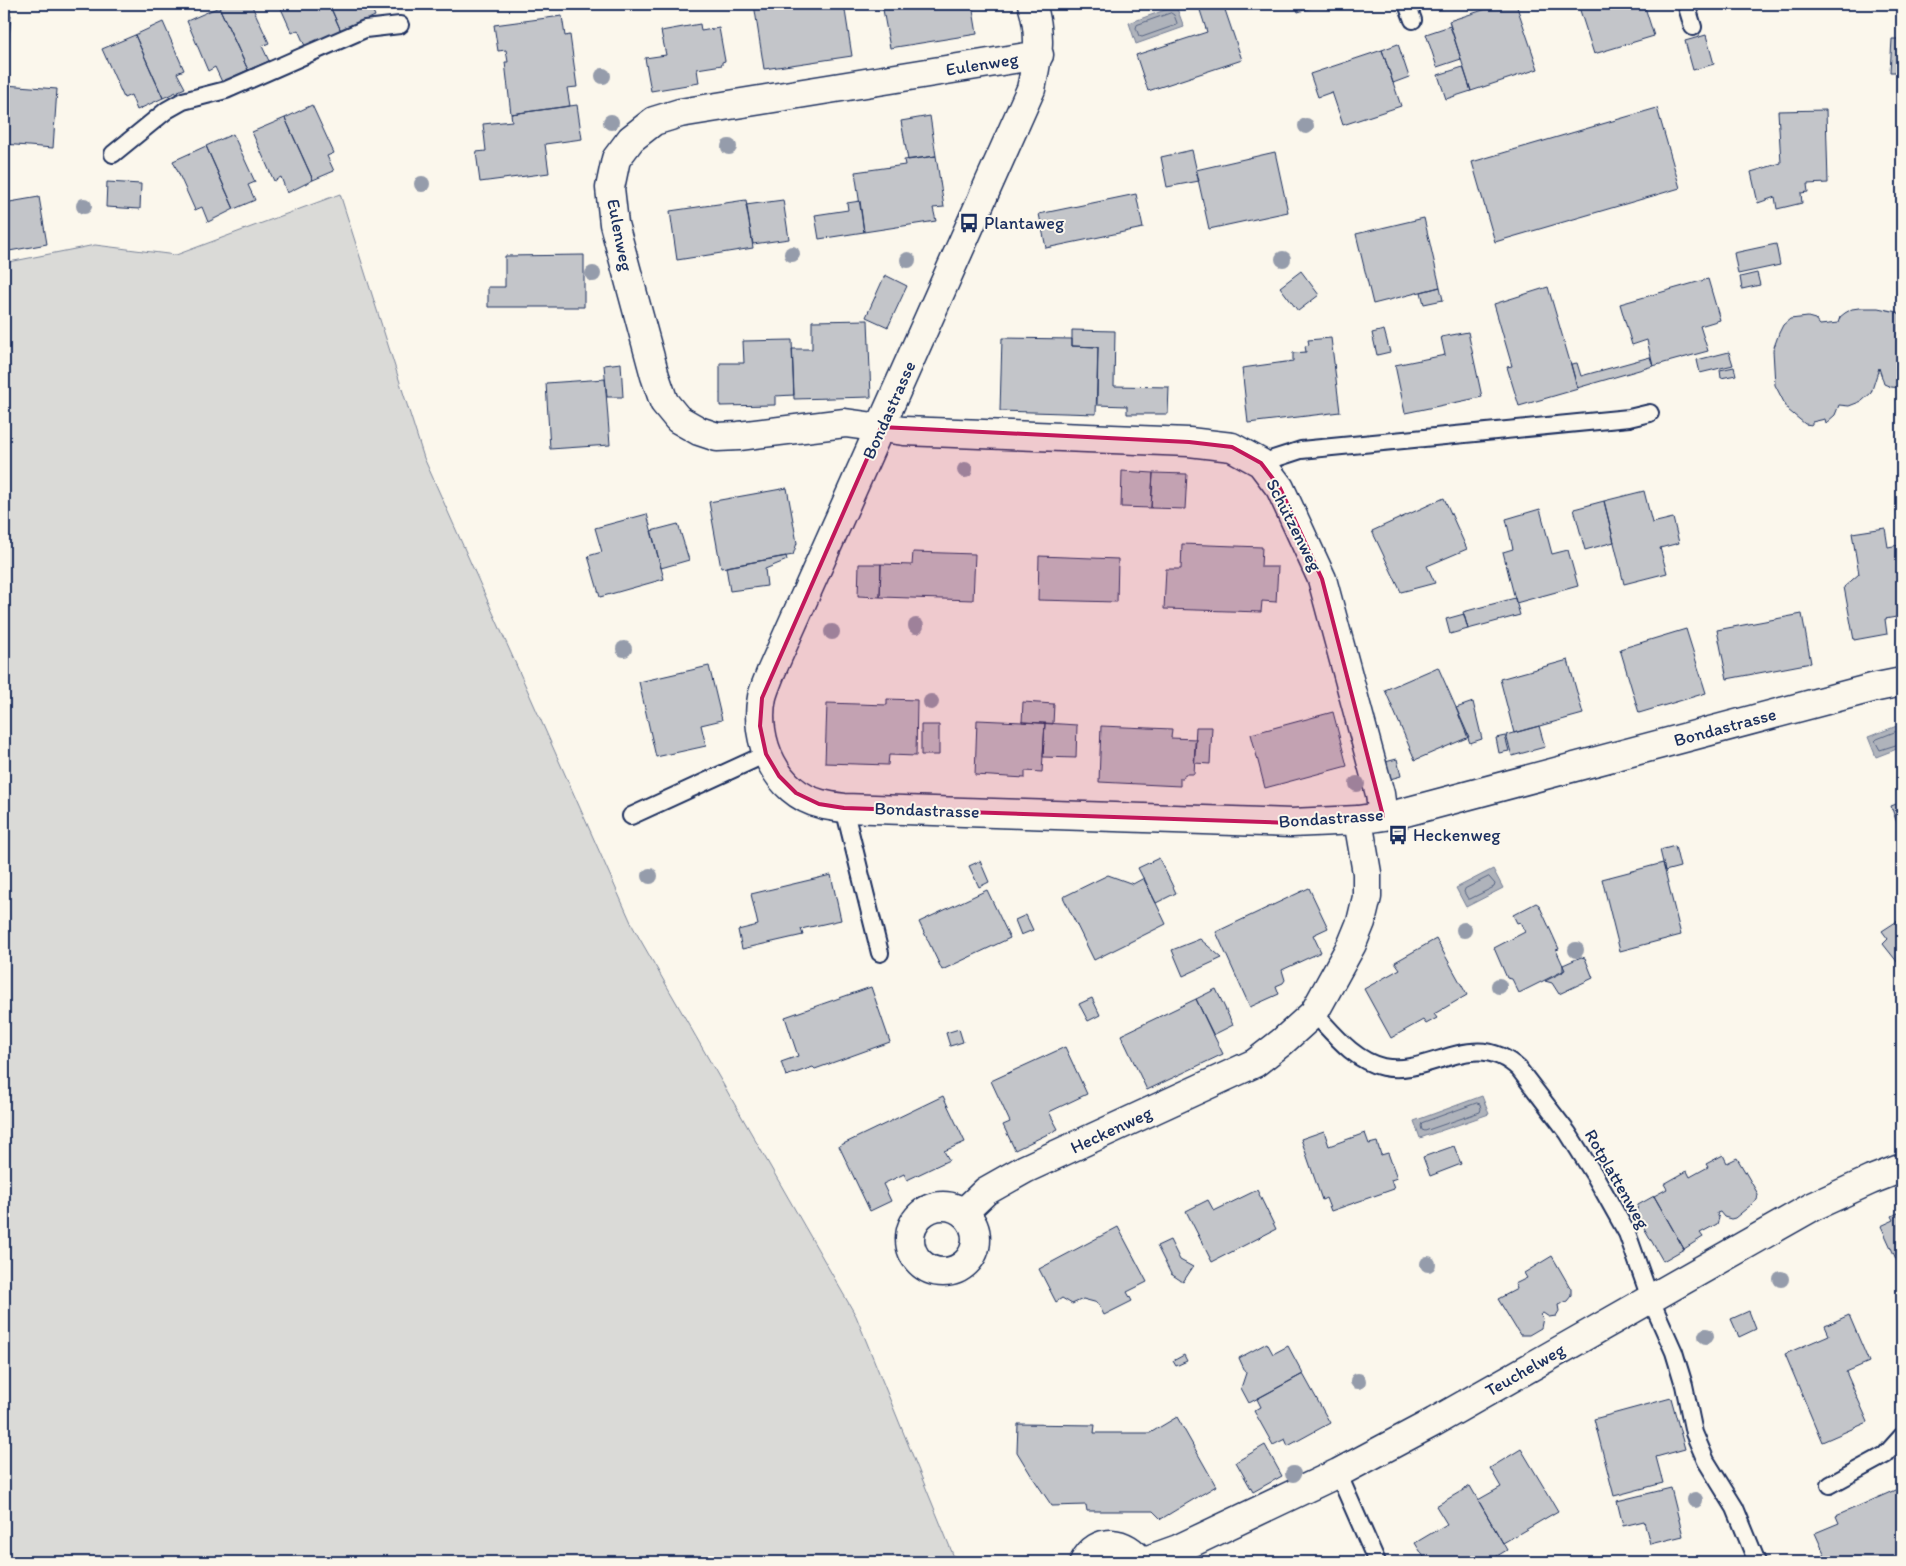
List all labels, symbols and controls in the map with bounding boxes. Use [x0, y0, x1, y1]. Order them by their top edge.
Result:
street label: Eulenweg [944, 47, 1021, 81]
street label: Eulenweg [602, 197, 638, 274]
bus stop icon: Plantaweg [958, 212, 980, 234]
place label: Plantaweg [984, 212, 1065, 234]
street label: Bondastrasse [858, 357, 920, 463]
street label: Schützenweg [1261, 475, 1327, 576]
street label: Bondastrasse [1671, 703, 1779, 751]
street label: Bondastrasse [874, 797, 980, 823]
street label: Bondastrasse [1278, 803, 1384, 833]
bus stop icon: Heckenweg [1387, 824, 1409, 846]
place label: Heckenweg [1413, 824, 1501, 846]
street label: Heckenweg [1067, 1101, 1156, 1158]
street label: Rotplattenweg [1580, 1125, 1655, 1233]
street label: Teuchelweg [1481, 1338, 1569, 1402]

